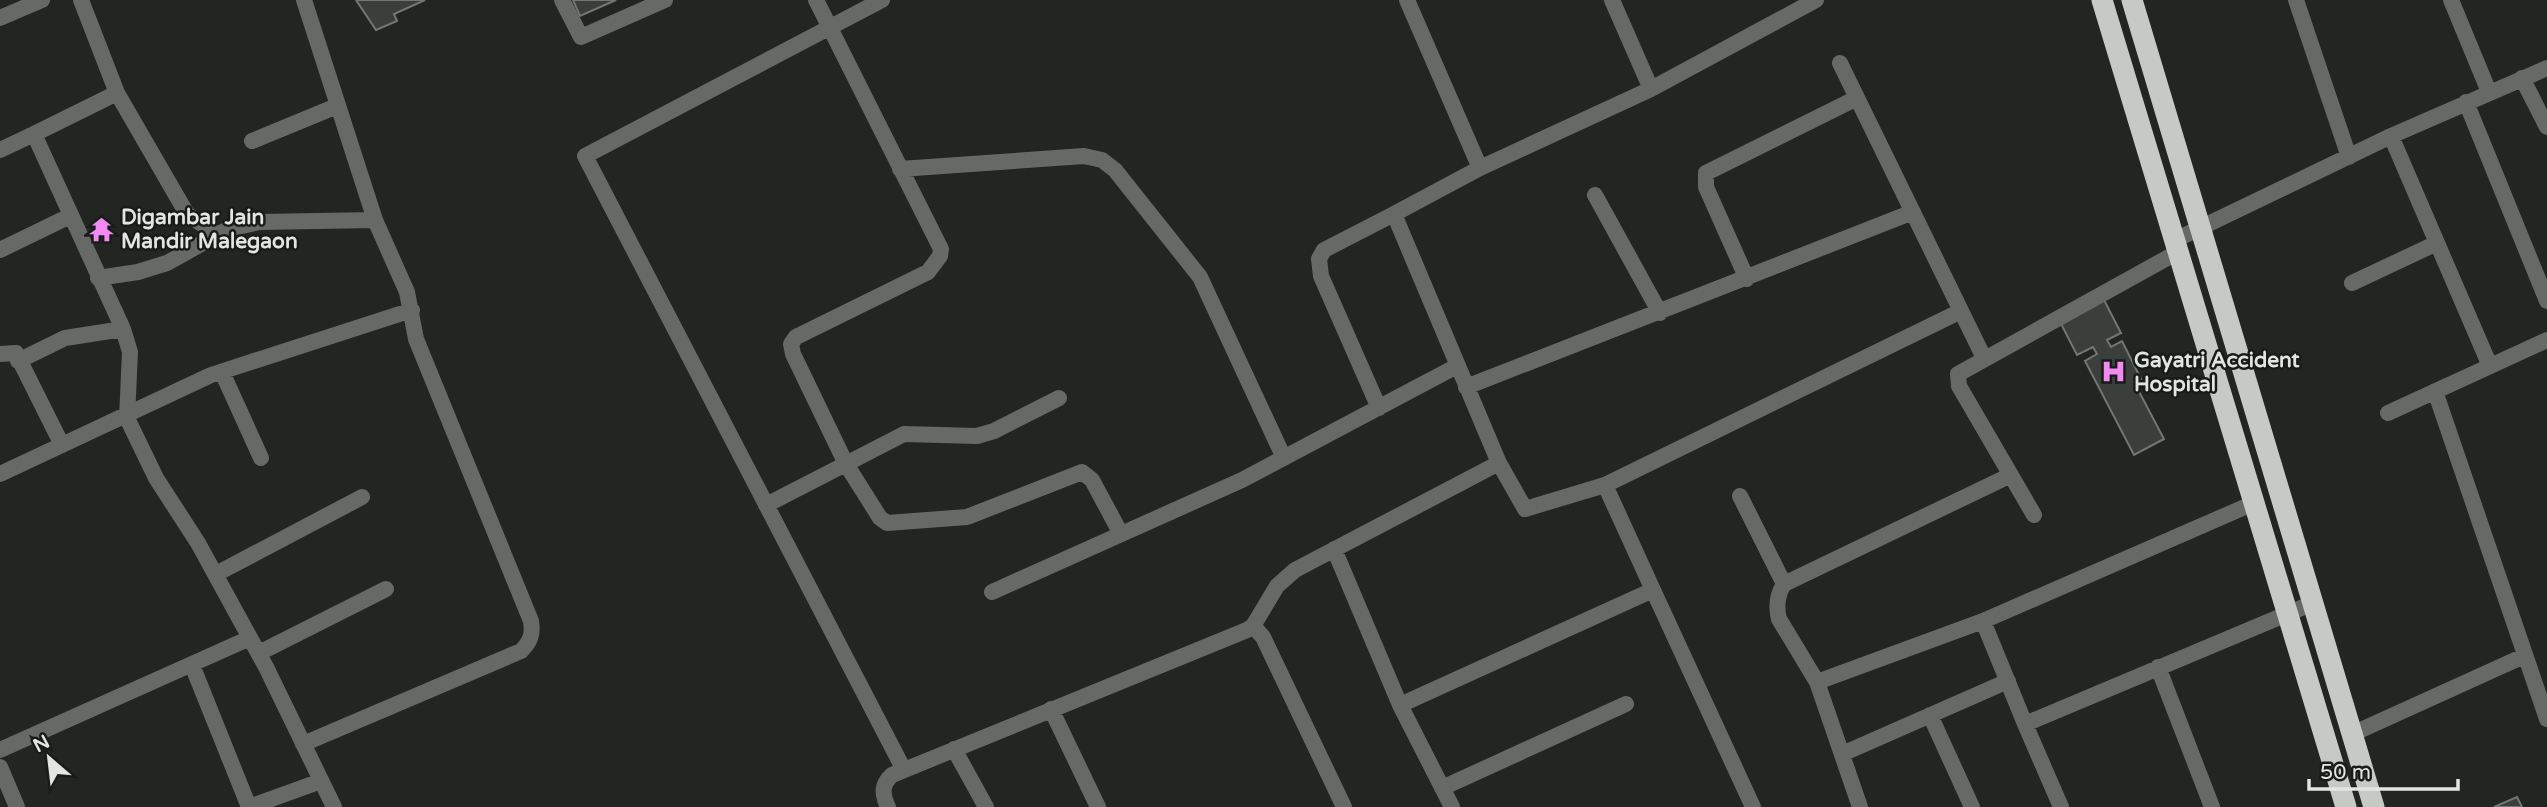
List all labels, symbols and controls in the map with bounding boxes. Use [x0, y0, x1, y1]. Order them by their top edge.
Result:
place label: Digambar Jain Mandir Malegaon [121, 205, 298, 254]
temple icon: Digambar Jain Mandir Malegaon [87, 215, 115, 243]
place label: Gayatri Accident Hospital [2134, 348, 2300, 397]
hospital icon: Gayatri Accident Hospital [2100, 358, 2128, 386]
north arrow [14, 723, 84, 793]
text: N [30, 731, 53, 757]
scale bar [2309, 748, 2458, 792]
text: 50 m [2320, 760, 2371, 785]

